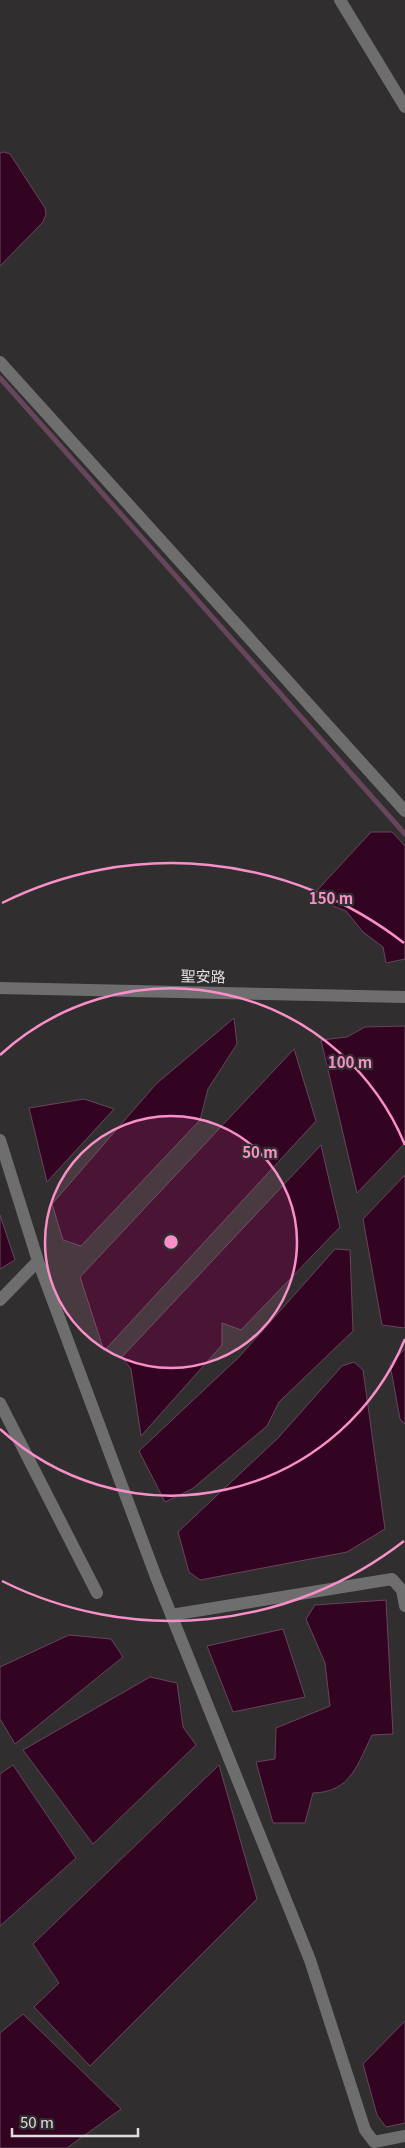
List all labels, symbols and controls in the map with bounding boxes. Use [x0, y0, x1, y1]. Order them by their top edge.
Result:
text: 150 m [309, 887, 353, 908]
street label: 聖安路 [180, 965, 226, 986]
text: 100 m [328, 1051, 372, 1072]
text: 50 m [242, 1141, 278, 1162]
centre of rings [162, 1233, 180, 1251]
scale bar [12, 2106, 139, 2138]
text: 50 m [20, 2111, 54, 2132]

